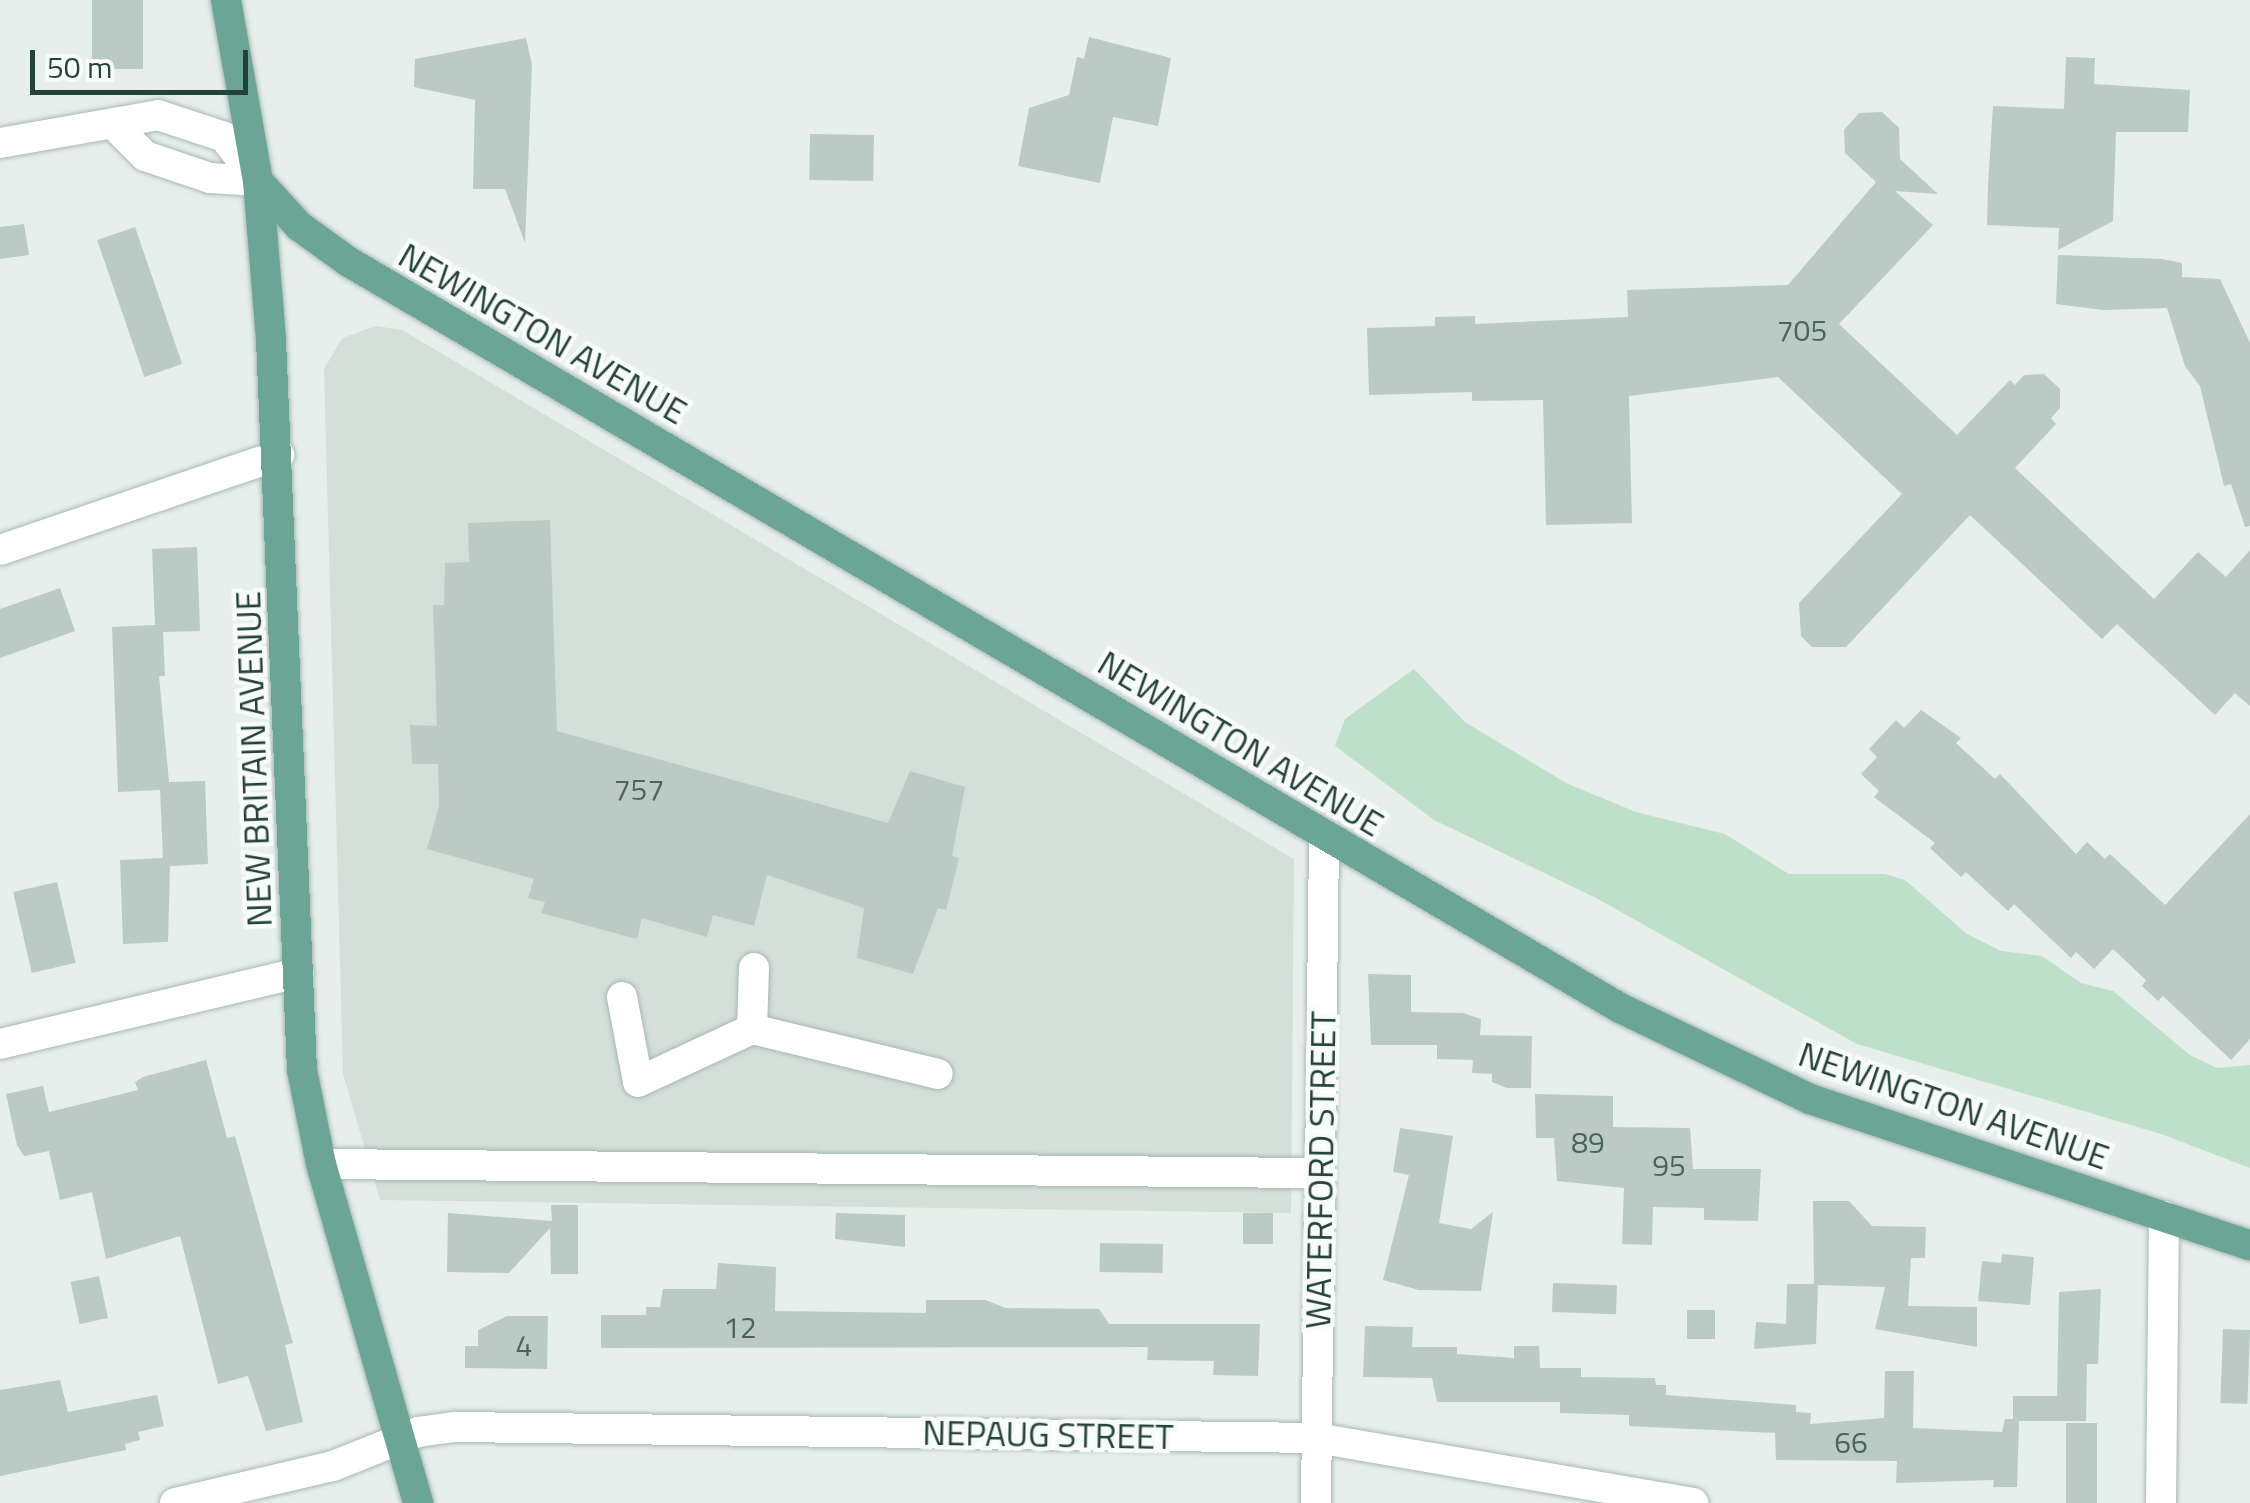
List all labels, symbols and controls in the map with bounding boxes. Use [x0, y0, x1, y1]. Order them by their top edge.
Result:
scale bar [35, 30, 252, 92]
text: 50 m [47, 44, 112, 90]
street label: NEWINGTON AVENUE [392, 234, 694, 432]
house number: 705 [1777, 312, 1827, 348]
street label: NEW BRITAIN AVENUE [226, 590, 280, 928]
street label: NEWINGTON AVENUE [1091, 641, 1391, 845]
house number: 757 [614, 771, 664, 807]
street label: WATERFORD STREET [1296, 1011, 1344, 1329]
street label: NEWINGTON AVENUE [1793, 1032, 2115, 1178]
house number: 89 [1571, 1124, 1605, 1160]
house number: 95 [1652, 1147, 1686, 1183]
house number: 12 [723, 1309, 757, 1345]
house number: 4 [516, 1327, 532, 1363]
street label: NEPAUG STREET [922, 1411, 1174, 1457]
house number: 66 [1834, 1424, 1868, 1460]

